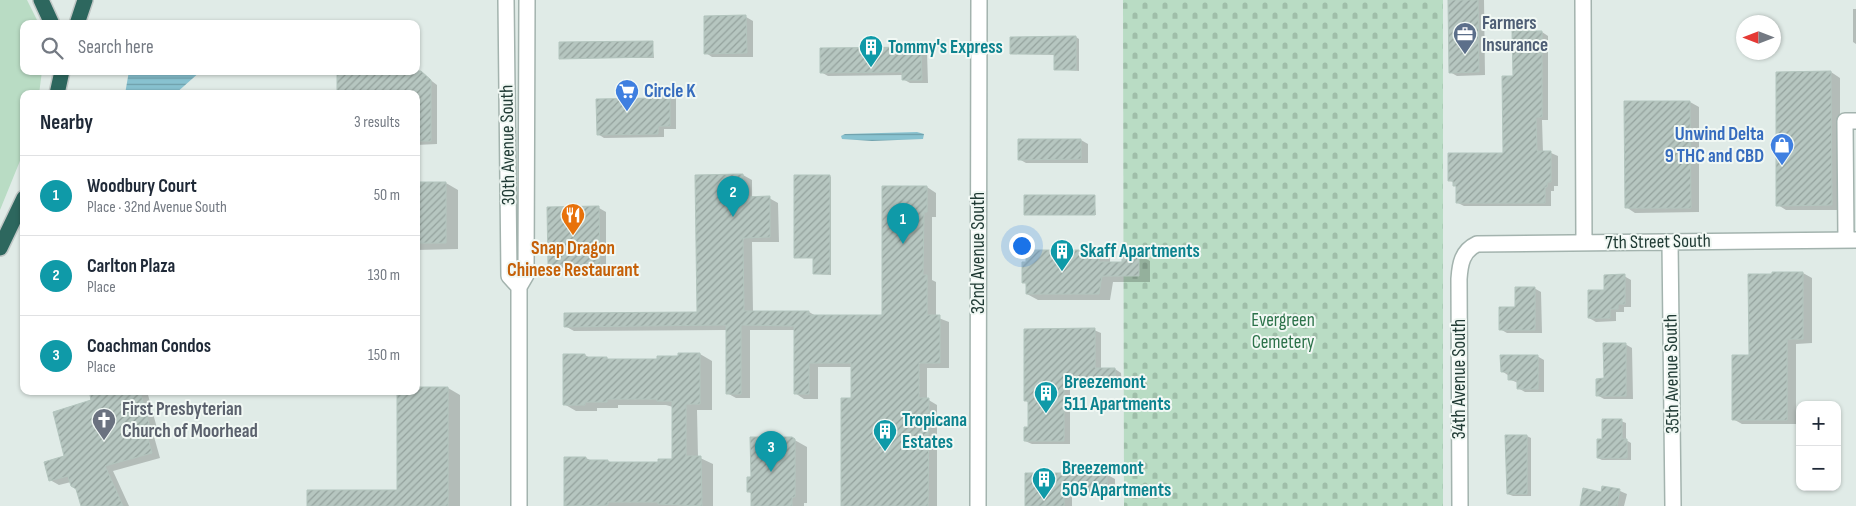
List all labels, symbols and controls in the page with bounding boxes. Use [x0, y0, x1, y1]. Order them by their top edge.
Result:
place label: Farmers Insurance [1482, 12, 1548, 57]
north arrow [1736, 15, 1781, 60]
search box [20, 20, 420, 75]
office icon: Farmers Insurance [1452, 21, 1478, 55]
icon: search [38, 34, 66, 62]
building icon: Tommy's Express [858, 34, 884, 68]
text: Search here [78, 36, 154, 59]
place label: Tommy's Express [888, 36, 1003, 59]
supermarket icon: Circle K [614, 78, 640, 112]
place label: Circle K [644, 80, 696, 103]
street label: 30th Avenue South [495, 84, 521, 206]
text: Nearby [40, 110, 93, 135]
text: 3 results [354, 113, 400, 132]
place label: Unwind Delta 9 THC and CBD [1665, 123, 1764, 168]
shop icon: Unwind Delta 9 THC and CBD [1769, 132, 1795, 166]
text: Woodbury Court [87, 175, 197, 198]
pin: 2 [717, 176, 749, 217]
text: 1 [53, 186, 59, 205]
text: 50 m [374, 186, 400, 205]
street label: 32nd Avenue South [967, 192, 990, 314]
text: Place · 32nd Avenue South [87, 198, 227, 217]
restaurant icon: Snap Dragon Chinese Restaurant [560, 202, 586, 236]
pin: 1 [887, 203, 919, 244]
street label: 7th Street South [1605, 230, 1711, 254]
your location [1009, 233, 1035, 259]
place label: Snap Dragon Chinese Restaurant [507, 237, 639, 282]
building icon: Skaff Apartments [1049, 238, 1075, 272]
place label: Skaff Apartments [1080, 240, 1200, 263]
text: Carlton Plaza [87, 255, 175, 278]
text: 2 [52, 266, 60, 285]
text: 130 m [368, 266, 400, 285]
text: Place [87, 278, 116, 297]
park label: Evergreen Cemetery [1251, 309, 1315, 354]
street label: 35th Avenue South [1659, 314, 1685, 434]
street label: 34th Avenue South [1448, 319, 1471, 439]
text: Coachman Condos [87, 335, 211, 358]
text: 3 [52, 346, 60, 365]
text: 150 m [368, 346, 400, 365]
text: Place [87, 358, 116, 377]
place label: Breezemont 511 Apartments [1064, 371, 1171, 416]
building icon: Breezemont 511 Apartments [1033, 380, 1059, 414]
place label: First Presbyterian Church of Moorhead [122, 398, 258, 443]
map controls [1796, 401, 1841, 491]
button: + [1796, 401, 1841, 446]
church icon: First Presbyterian Church of Moorhead [91, 407, 117, 441]
place label: Tropicana Estates [902, 409, 967, 454]
building icon: Tropicana Estates [872, 418, 898, 452]
pin: 3 [755, 431, 787, 472]
button: − [1796, 446, 1841, 491]
place label: Breezemont 505 Apartments [1062, 457, 1171, 502]
building icon: Breezemont 505 Apartments [1031, 466, 1057, 500]

